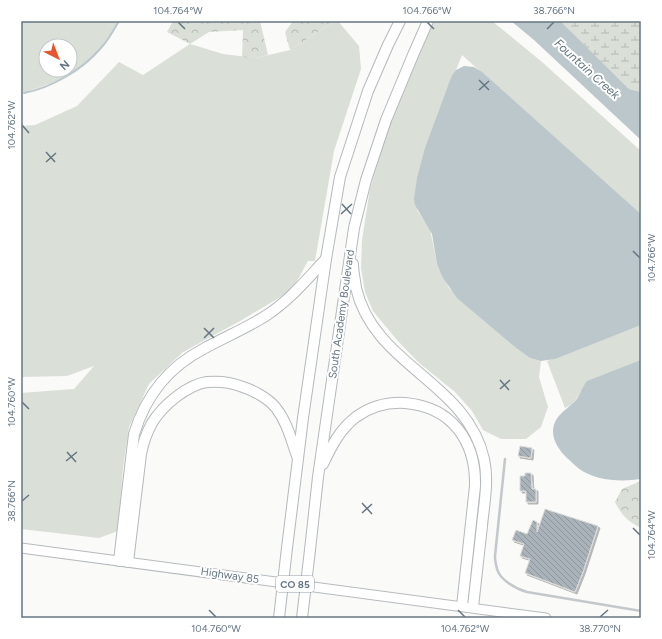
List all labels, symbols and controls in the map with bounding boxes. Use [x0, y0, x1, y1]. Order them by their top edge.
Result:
text: 104.764°W [153, 4, 203, 17]
text: 104.766°W [403, 4, 452, 17]
text: 38.766°N [533, 4, 575, 17]
water label: Fountain Creek [552, 36, 623, 103]
north arrow [38, 38, 78, 78]
text: N [57, 57, 72, 73]
text: 104.762°W [5, 100, 18, 149]
text: 104.766°W [645, 233, 658, 282]
street label: South Academy Boulevard [326, 249, 357, 380]
text: 104.760°W [5, 377, 18, 427]
text: 38.766°N [5, 480, 18, 522]
text: 104.764°W [645, 510, 658, 560]
street label: Highway 85 [200, 565, 260, 586]
road number: CO 85 [276, 576, 314, 592]
text: 104.760°W [191, 622, 241, 635]
text: 104.762°W [441, 622, 490, 635]
text: 38.770°N [579, 622, 621, 635]

